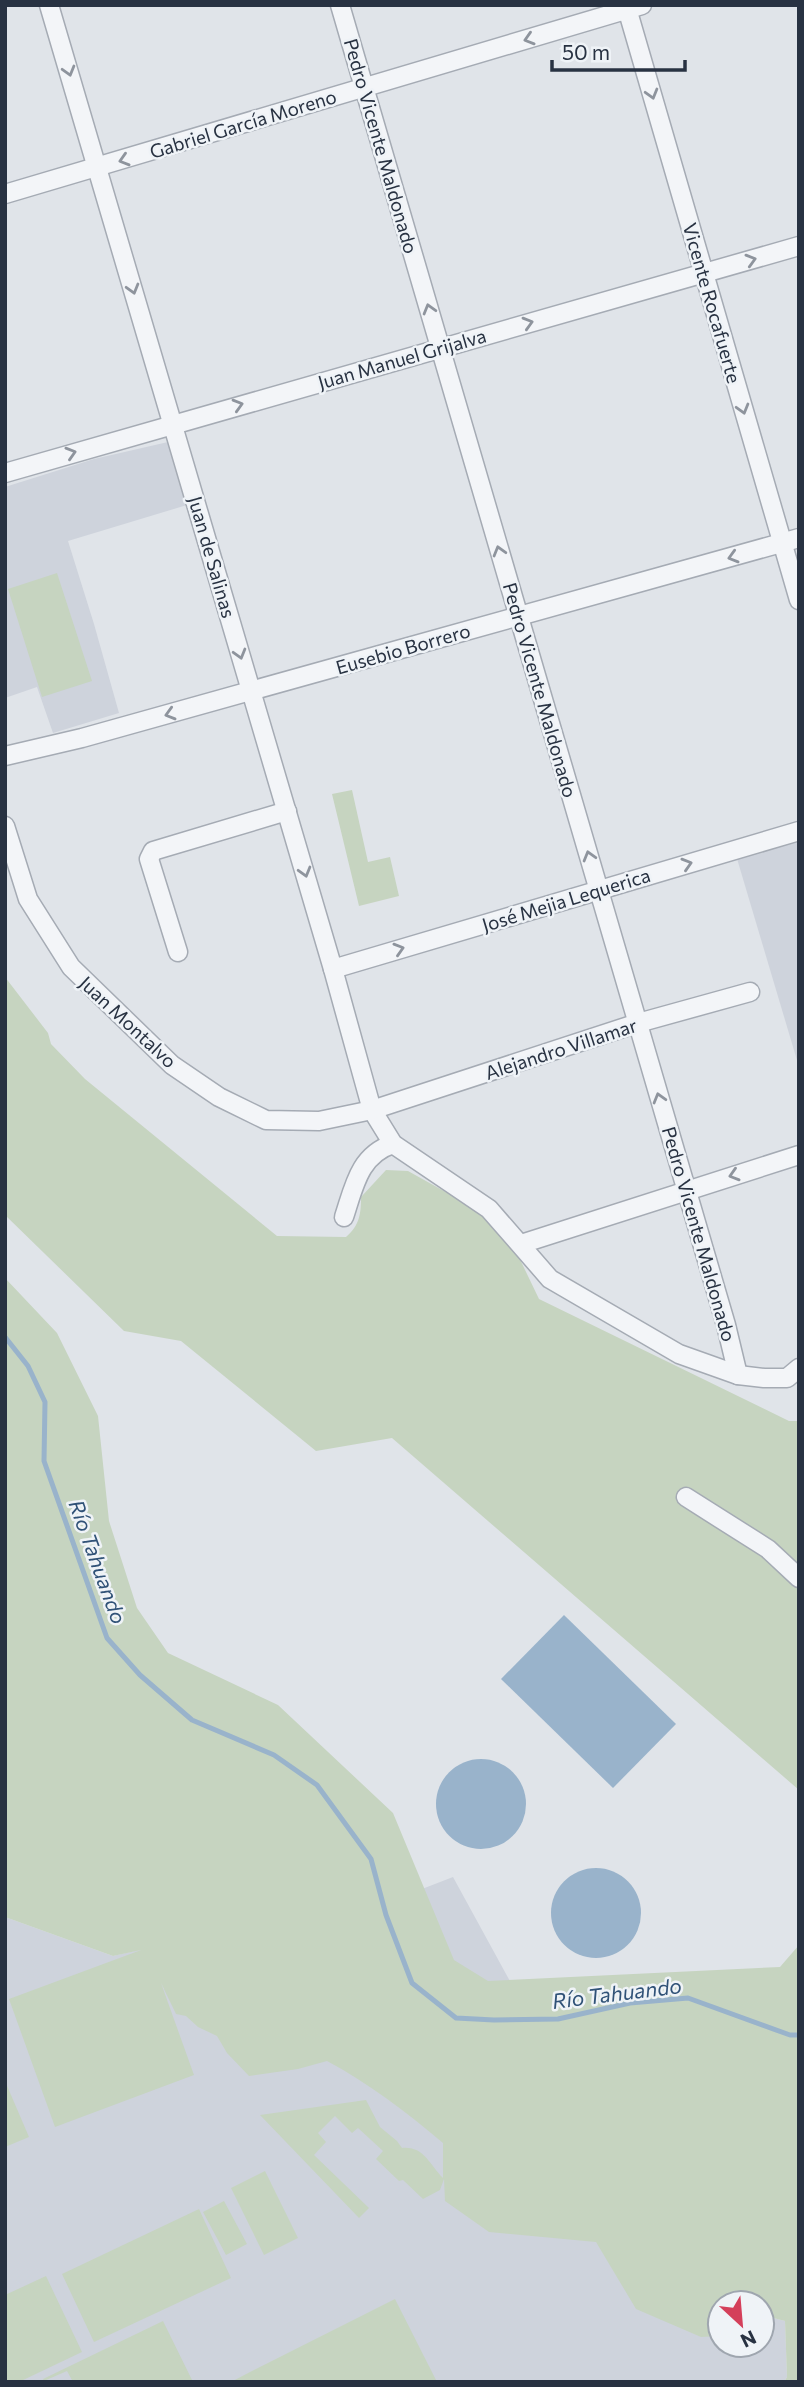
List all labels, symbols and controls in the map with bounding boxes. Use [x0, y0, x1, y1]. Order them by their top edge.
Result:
scale bar [552, 28, 685, 72]
one-way arrow [524, 30, 536, 45]
street label: Pedro Vicente Maldonado [340, 36, 423, 256]
text: 50 m [562, 39, 610, 64]
one-way arrow [60, 64, 75, 76]
street label: Gabriel García Moreno [147, 84, 339, 163]
one-way arrow [643, 88, 658, 100]
one-way arrow [118, 151, 130, 166]
street label: Vicente Rocafuerte [679, 220, 746, 386]
one-way arrow [745, 253, 757, 268]
one-way arrow [124, 283, 139, 295]
one-way arrow [422, 304, 437, 316]
one-way arrow [522, 317, 534, 331]
street label: Juan Manuel Grijalva [315, 323, 489, 394]
one-way arrow [232, 399, 244, 414]
one-way arrow [735, 403, 750, 415]
one-way arrow [64, 447, 76, 462]
street label: Juan de Salinas [184, 493, 241, 620]
one-way arrow [493, 545, 508, 557]
one-way arrow [727, 548, 739, 563]
street label: Pedro Vicente Maldonado [499, 580, 582, 800]
street label: Eusebio Borrero [333, 618, 473, 679]
one-way arrow [232, 648, 247, 660]
one-way arrow [164, 706, 176, 720]
one-way arrow [582, 850, 597, 862]
one-way arrow [681, 857, 693, 872]
street label: José Mejia Lequerica [479, 863, 653, 936]
one-way arrow [296, 866, 311, 878]
one-way arrow [392, 943, 404, 958]
street label: Juan Montalvo [75, 971, 182, 1072]
street label: Alejandro Villamar [482, 1013, 640, 1084]
one-way arrow [653, 1092, 668, 1104]
street label: Pedro Vicente Maldonado [658, 1124, 741, 1344]
one-way arrow [728, 1166, 740, 1181]
water label: Río Tahuando [64, 1496, 132, 1627]
water label: Río Tahuando [551, 1972, 683, 2013]
north arrow [706, 2289, 776, 2359]
text: N [737, 2326, 760, 2353]

